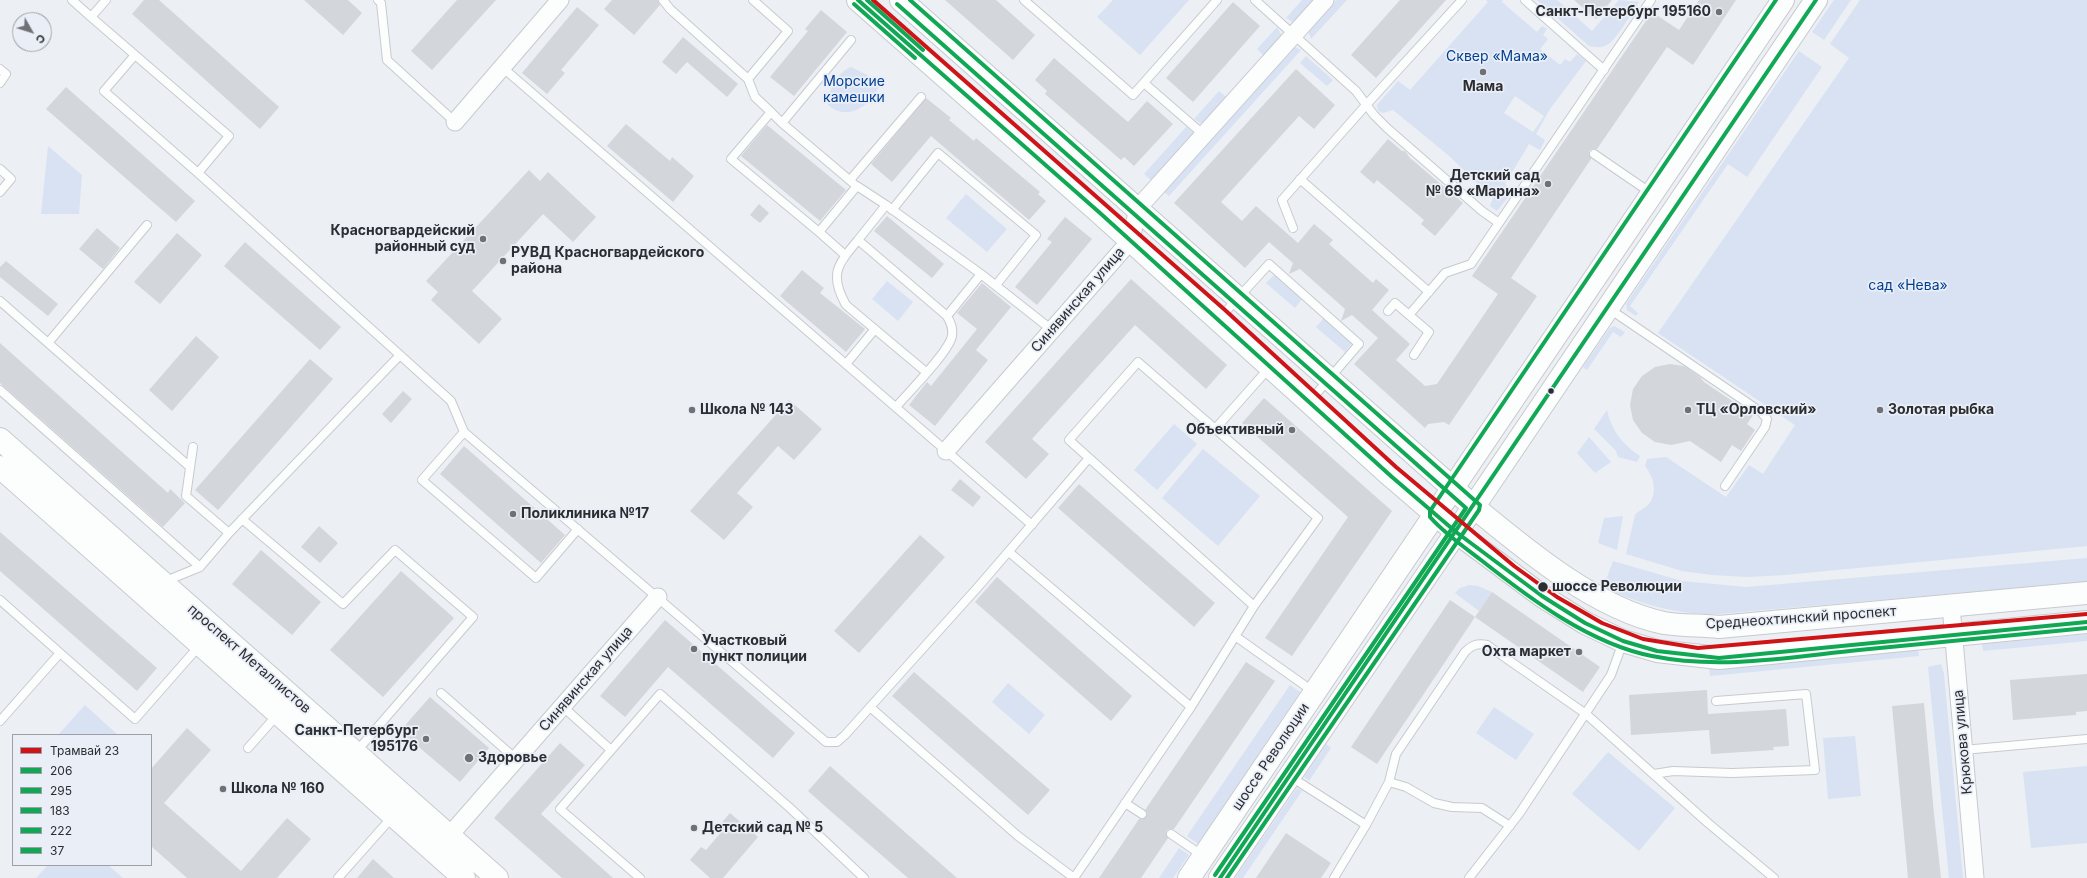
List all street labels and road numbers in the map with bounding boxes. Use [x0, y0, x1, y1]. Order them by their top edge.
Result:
street label: Синявинская улица [1028, 244, 1128, 356]
street label: проспект Металлистов [184, 601, 314, 717]
street label: Среднеохтинский проспект [1705, 603, 1897, 633]
street label: Синявинская улица [536, 623, 636, 735]
street label: Крюкова улица [1950, 689, 1976, 795]
street label: шоссе Революции [1229, 700, 1313, 814]

